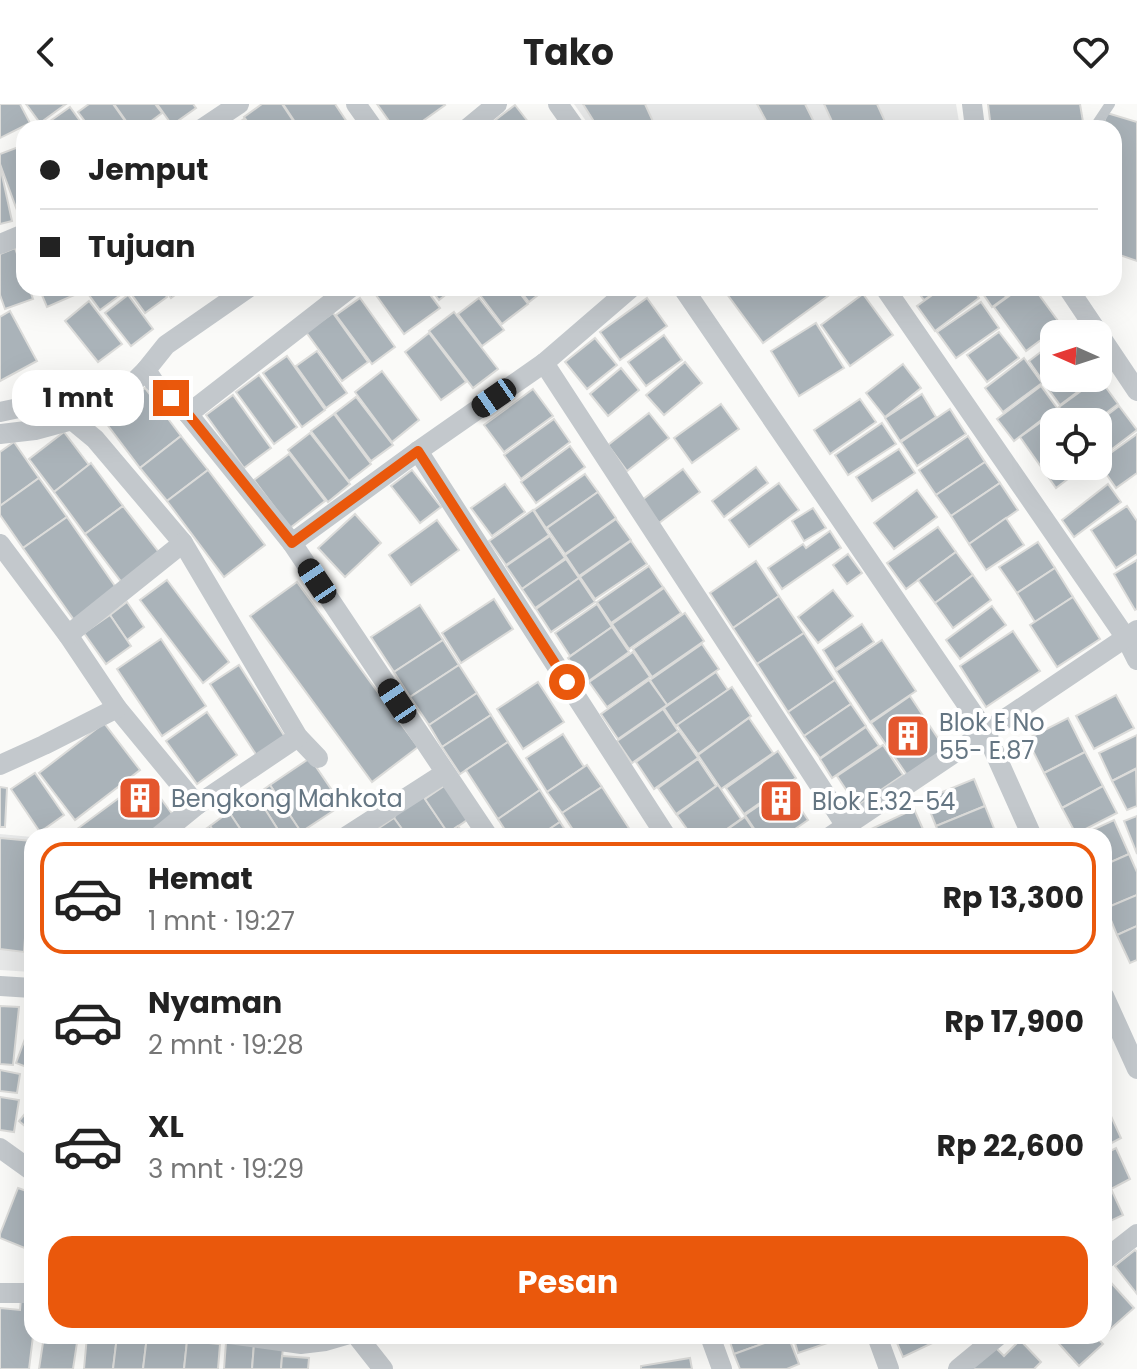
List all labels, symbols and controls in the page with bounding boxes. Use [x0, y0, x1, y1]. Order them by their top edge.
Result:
text: Tako [523, 27, 614, 78]
icon: back [24, 30, 68, 74]
icon: heart [1069, 30, 1113, 74]
text: Jemput [88, 148, 208, 191]
text: Tujuan [88, 225, 196, 268]
north arrow [1040, 320, 1112, 392]
map controls [1040, 320, 1112, 480]
callout: 1 mnt [11, 370, 143, 426]
car [467, 374, 521, 422]
text: 1 mnt [43, 380, 113, 416]
route end [153, 380, 189, 416]
button: locate [1040, 408, 1112, 480]
car [294, 554, 340, 608]
route start [549, 664, 585, 700]
car [374, 674, 420, 728]
place label: Blok E No 55- E.87 [939, 706, 1045, 767]
building icon: Blok E No 55- E.87 [884, 712, 932, 760]
building icon: Bengkong Mahkota [116, 774, 164, 822]
building icon: Blok E.32-54 [757, 777, 805, 825]
place label: Bengkong Mahkota [171, 782, 403, 815]
place label: Blok E.32-54 [812, 785, 955, 818]
text: Hemat [148, 857, 253, 900]
icon: car [52, 862, 124, 934]
text: Rp 13,300 [942, 876, 1084, 919]
text: 1 mnt · 19:27 [148, 903, 295, 939]
text: Nyaman [148, 981, 282, 1024]
icon: car [52, 986, 124, 1058]
text: Rp 17,900 [944, 1000, 1084, 1043]
text: 2 mnt · 19:28 [148, 1027, 304, 1063]
text: XL [148, 1105, 184, 1148]
icon: car [52, 1110, 124, 1182]
text: Rp 22,600 [937, 1124, 1084, 1167]
text: 3 mnt · 19:29 [148, 1151, 304, 1187]
button: Pesan [48, 1236, 1088, 1328]

